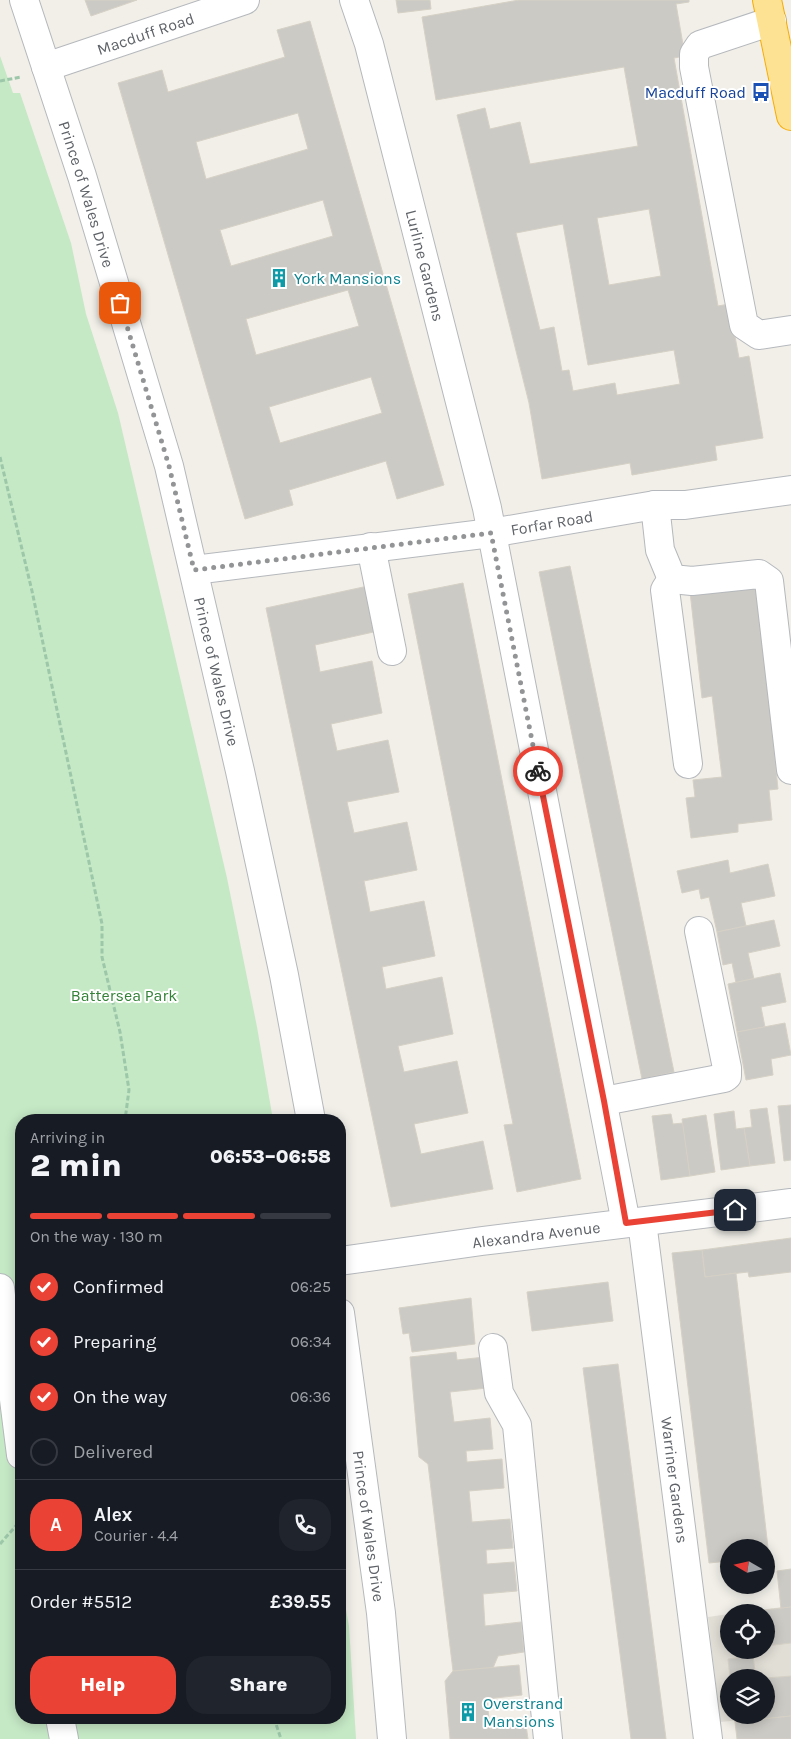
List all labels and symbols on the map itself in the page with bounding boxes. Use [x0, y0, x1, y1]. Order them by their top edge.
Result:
street label: Macduff Road [95, 9, 197, 59]
bus stop icon: Macduff Road [750, 81, 772, 103]
place label: Macduff Road [645, 83, 746, 102]
street label: Prince of Wales Drive [55, 119, 118, 270]
street label: Lurline Gardens [402, 208, 448, 323]
building icon: York Mansions [268, 267, 290, 289]
place label: York Mansions [294, 269, 401, 288]
pin [99, 282, 141, 324]
street label: Forfar Road [509, 507, 595, 539]
street label: Prince of Wales Drive [190, 595, 243, 748]
courier [513, 746, 563, 796]
park label: Battersea Park [71, 986, 177, 1005]
pin [714, 1189, 756, 1231]
street label: Alexandra Avenue [471, 1218, 602, 1252]
street label: Warriner Gardens [657, 1416, 692, 1544]
street label: Prince of Wales Drive [349, 1449, 388, 1603]
north arrow [720, 1539, 775, 1594]
place label: Overstrand Mansions [483, 1694, 564, 1731]
building icon: Overstrand Mansions [457, 1701, 479, 1723]

